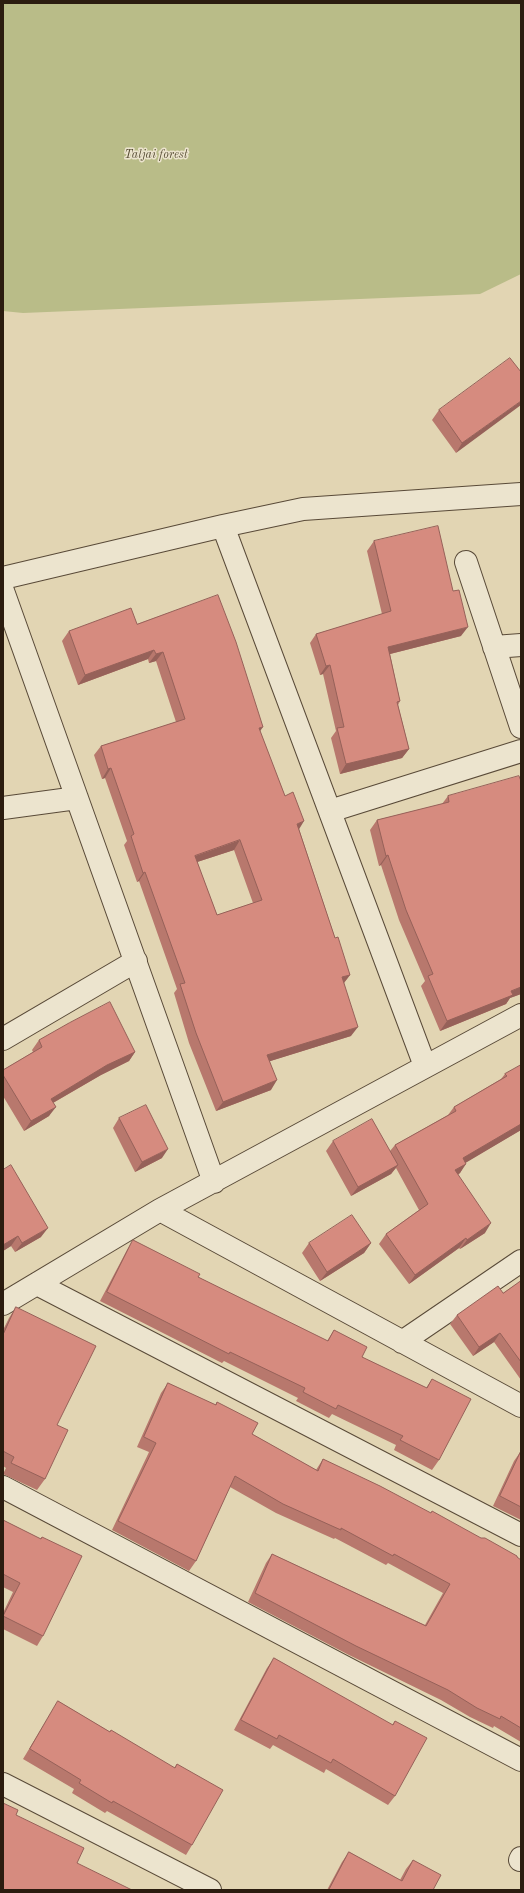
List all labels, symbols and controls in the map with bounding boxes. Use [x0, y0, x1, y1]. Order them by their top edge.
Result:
park label: Taljai forest [124, 148, 188, 162]

